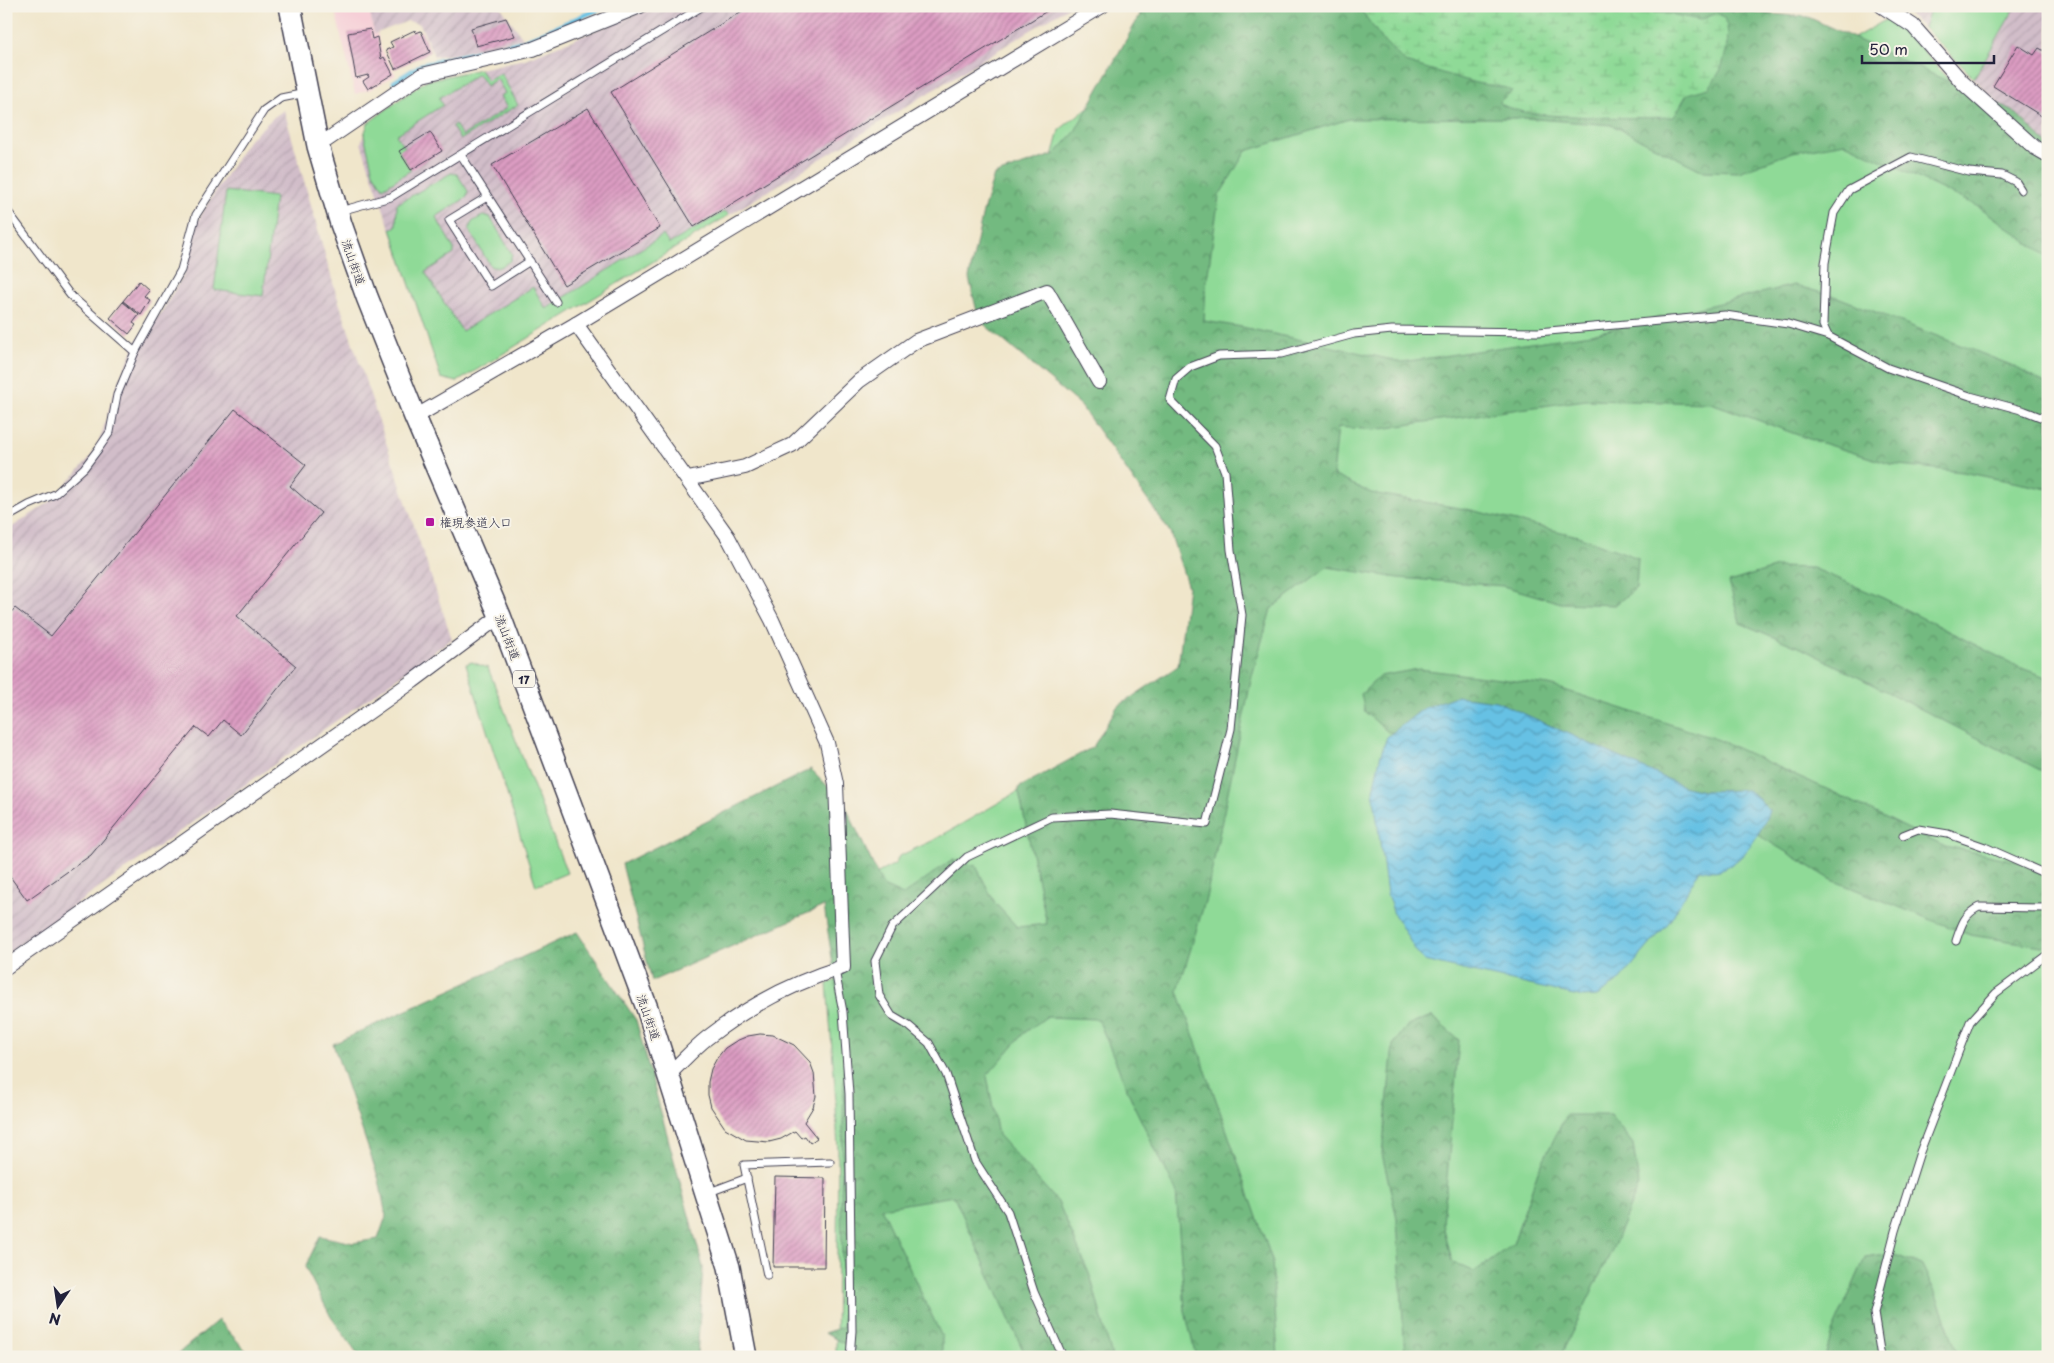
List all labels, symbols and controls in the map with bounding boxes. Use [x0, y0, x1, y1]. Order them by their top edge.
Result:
scale bar [1862, 32, 1994, 64]
text: 50 m [1869, 37, 1908, 60]
street label: 流山街道 [338, 236, 370, 288]
place label: 権現参道入口 [440, 513, 512, 531]
marker: 権現参道入口 [424, 516, 436, 528]
street label: 流山街道 [491, 611, 525, 663]
road number: 17 [513, 671, 535, 688]
street label: 流山街道 [633, 991, 665, 1043]
north arrow [32, 1280, 82, 1330]
text: N [47, 1308, 63, 1331]

